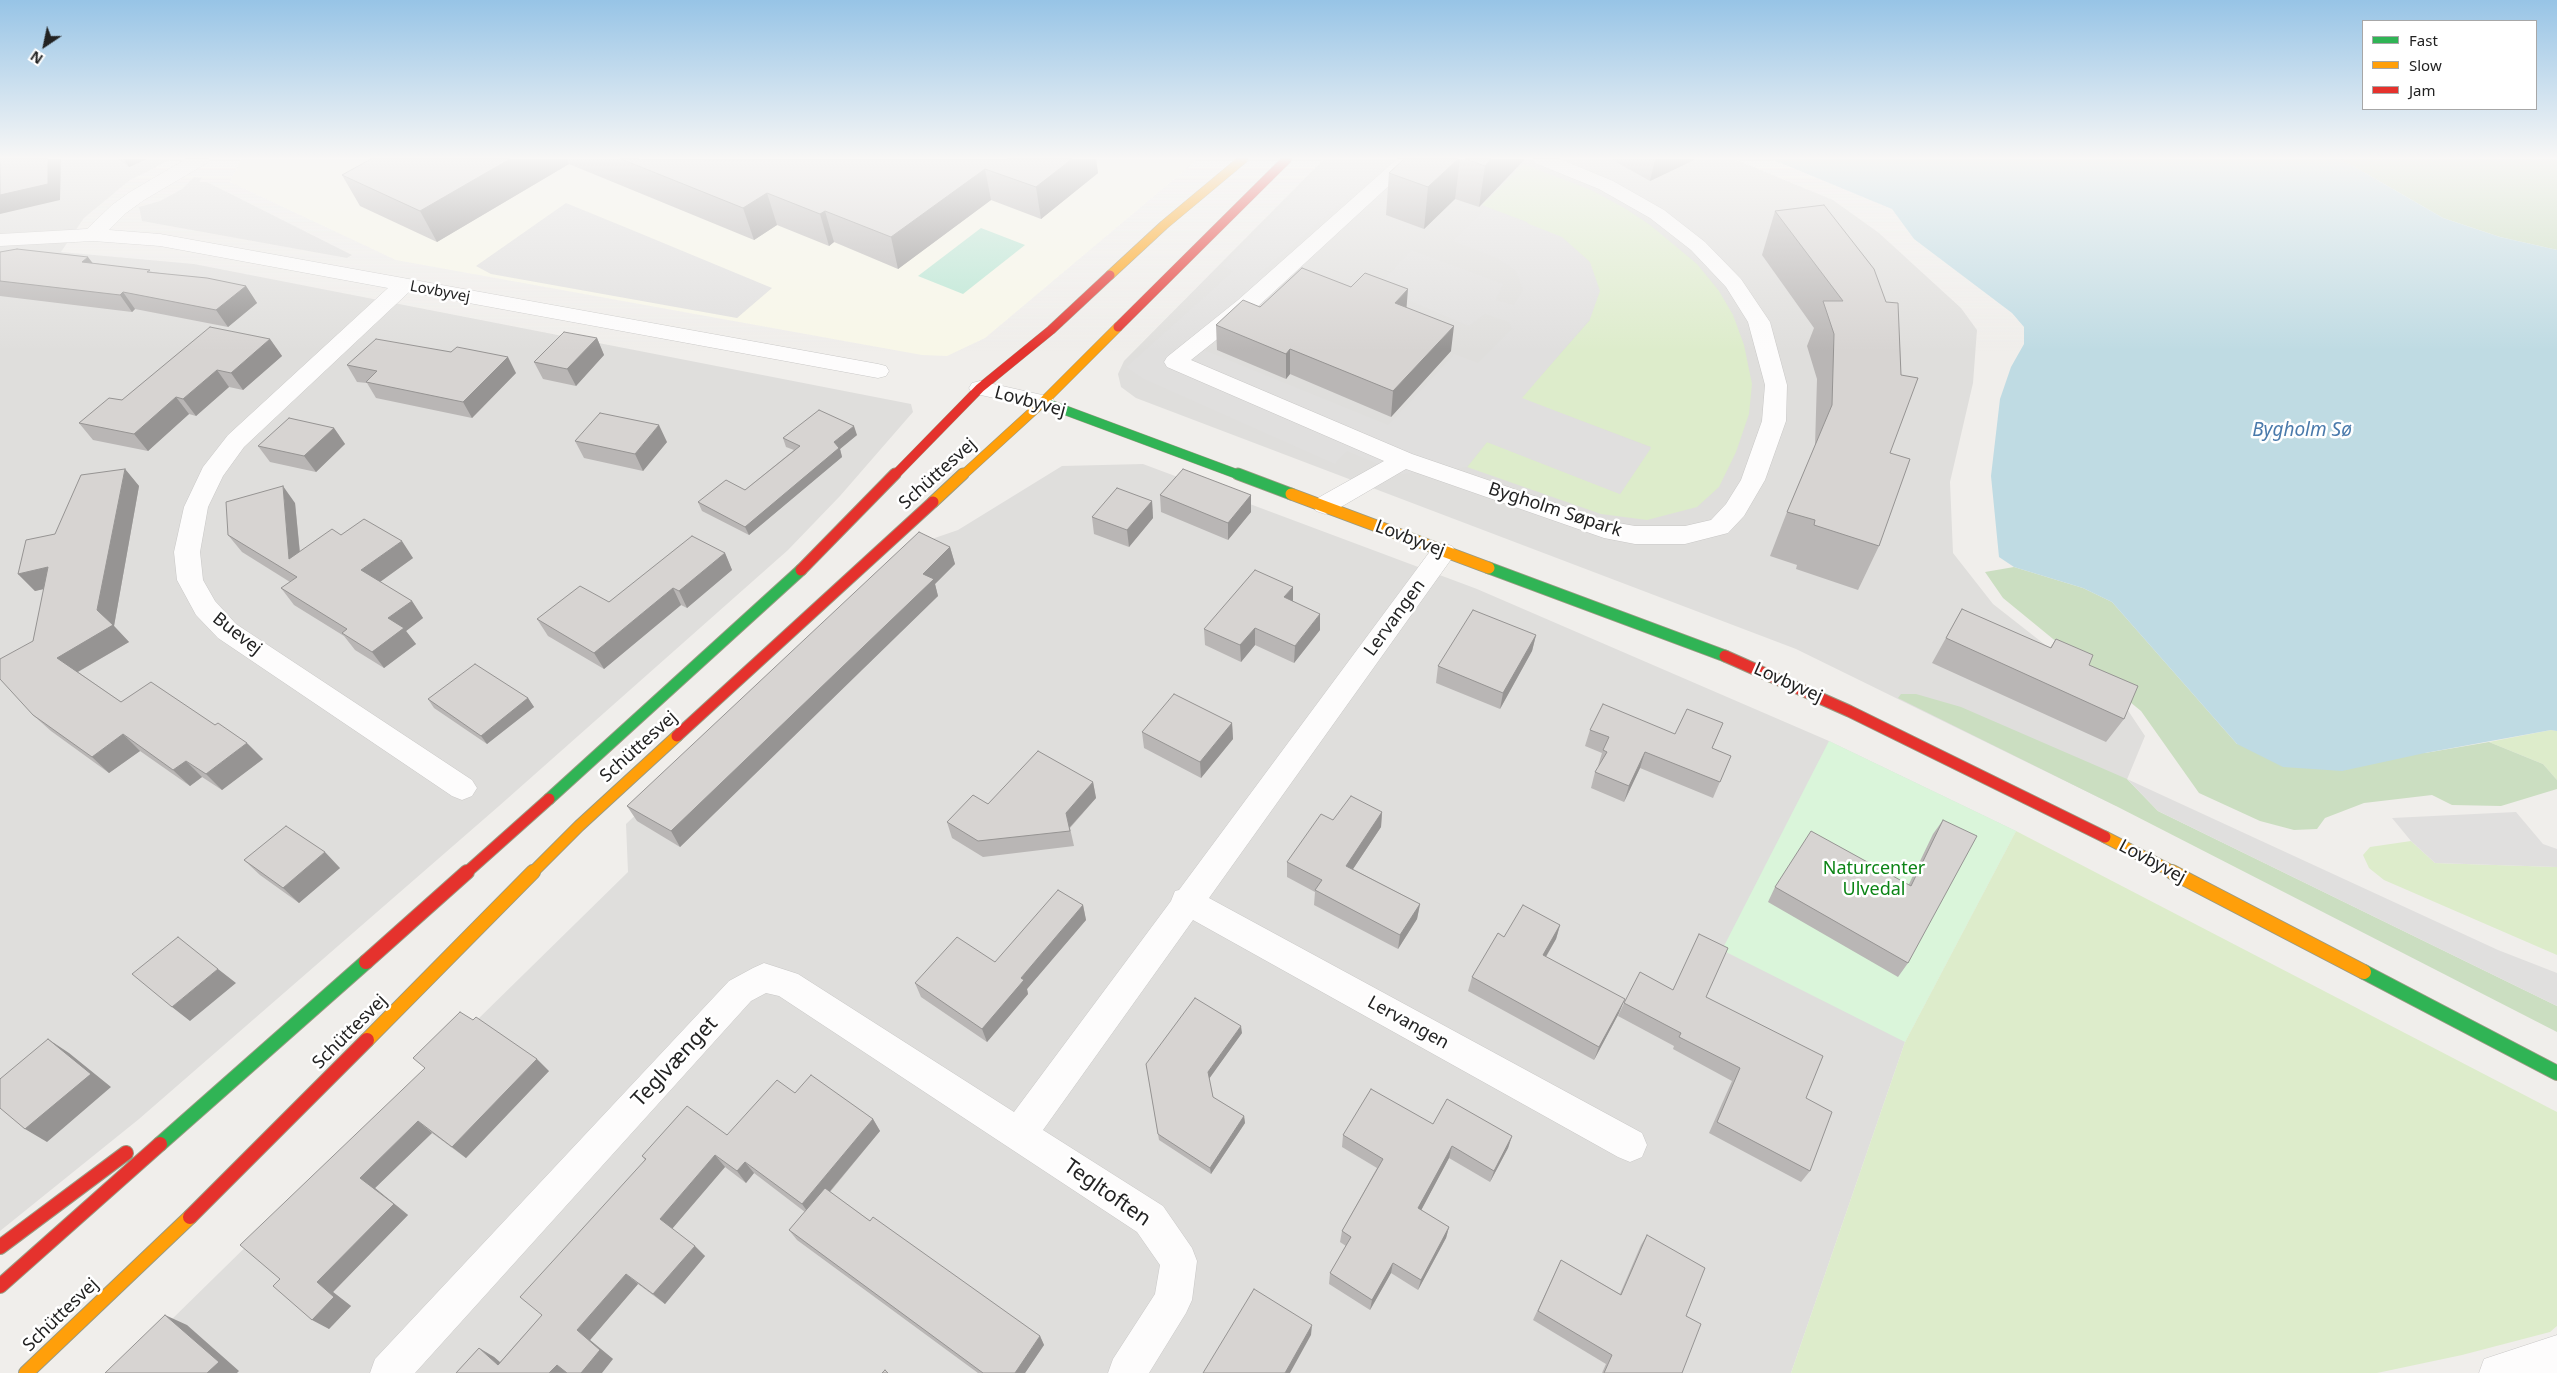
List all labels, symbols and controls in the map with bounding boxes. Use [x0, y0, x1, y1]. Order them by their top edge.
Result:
north arrow [20, 20, 70, 70]
legend [2362, 20, 2537, 110]
text: Fast [2409, 30, 2438, 50]
text: N [26, 47, 46, 69]
text: Slow [2409, 55, 2442, 75]
text: Jam [2409, 80, 2436, 100]
street label: Lovbyvej [408, 277, 472, 307]
street label: Lovbyvej [992, 382, 1068, 422]
water label: Bygholm Sø [2252, 420, 2352, 442]
street label: Schüttesvej [895, 434, 981, 514]
street label: Bygholm Søpark [1486, 478, 1624, 542]
street label: Lovbyvej [1372, 516, 1448, 562]
street label: Lervangen [1360, 575, 1430, 661]
street label: Buevej [208, 608, 266, 660]
street label: Lovbyvej [1750, 658, 1826, 708]
street label: Schüttesvej [596, 707, 682, 787]
street label: Lovbyvej [2115, 835, 2189, 889]
park label: Naturcenter Ulvedal [1823, 858, 1925, 901]
street label: Schüttesvej [308, 990, 392, 1074]
street label: Lervangen [1364, 992, 1452, 1054]
street label: Teglvænget [627, 1012, 723, 1112]
street label: Tegltoften [1059, 1154, 1155, 1232]
street label: Schüttesvej [19, 1274, 103, 1356]

